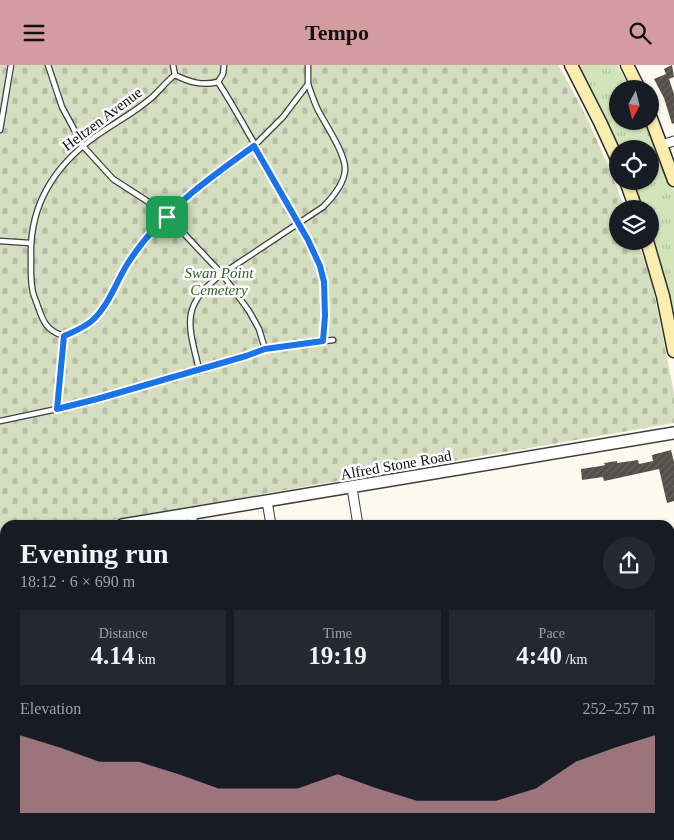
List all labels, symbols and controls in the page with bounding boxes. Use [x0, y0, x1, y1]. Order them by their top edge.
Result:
icon: menu [20, 19, 48, 47]
icon: search [626, 19, 654, 47]
text: Tempo [305, 20, 369, 45]
north arrow [609, 80, 659, 130]
map controls [609, 80, 659, 250]
street label: Heltzen Avenue [59, 84, 145, 154]
button: locate [609, 140, 659, 190]
pin [146, 196, 188, 238]
button: layers [609, 200, 659, 250]
icon: arrive [153, 203, 181, 231]
park label: Swan Point Cemetery [185, 265, 254, 298]
street label: Alfred Stone Road [339, 447, 453, 483]
button: share [603, 537, 655, 589]
text: Evening run [20, 538, 169, 569]
text: 18:12 · 6 × 690 m [20, 573, 135, 590]
text: Distance [99, 626, 148, 641]
text: Time [323, 626, 352, 641]
text: Pace [539, 626, 565, 641]
text: 4.14 [91, 642, 134, 669]
text: 19:19 [308, 642, 367, 669]
text: 4:40 [516, 642, 562, 669]
text: km [134, 652, 156, 667]
text: /km [562, 652, 587, 667]
text: Elevation [20, 700, 81, 717]
text: 252–257 m [583, 700, 655, 717]

